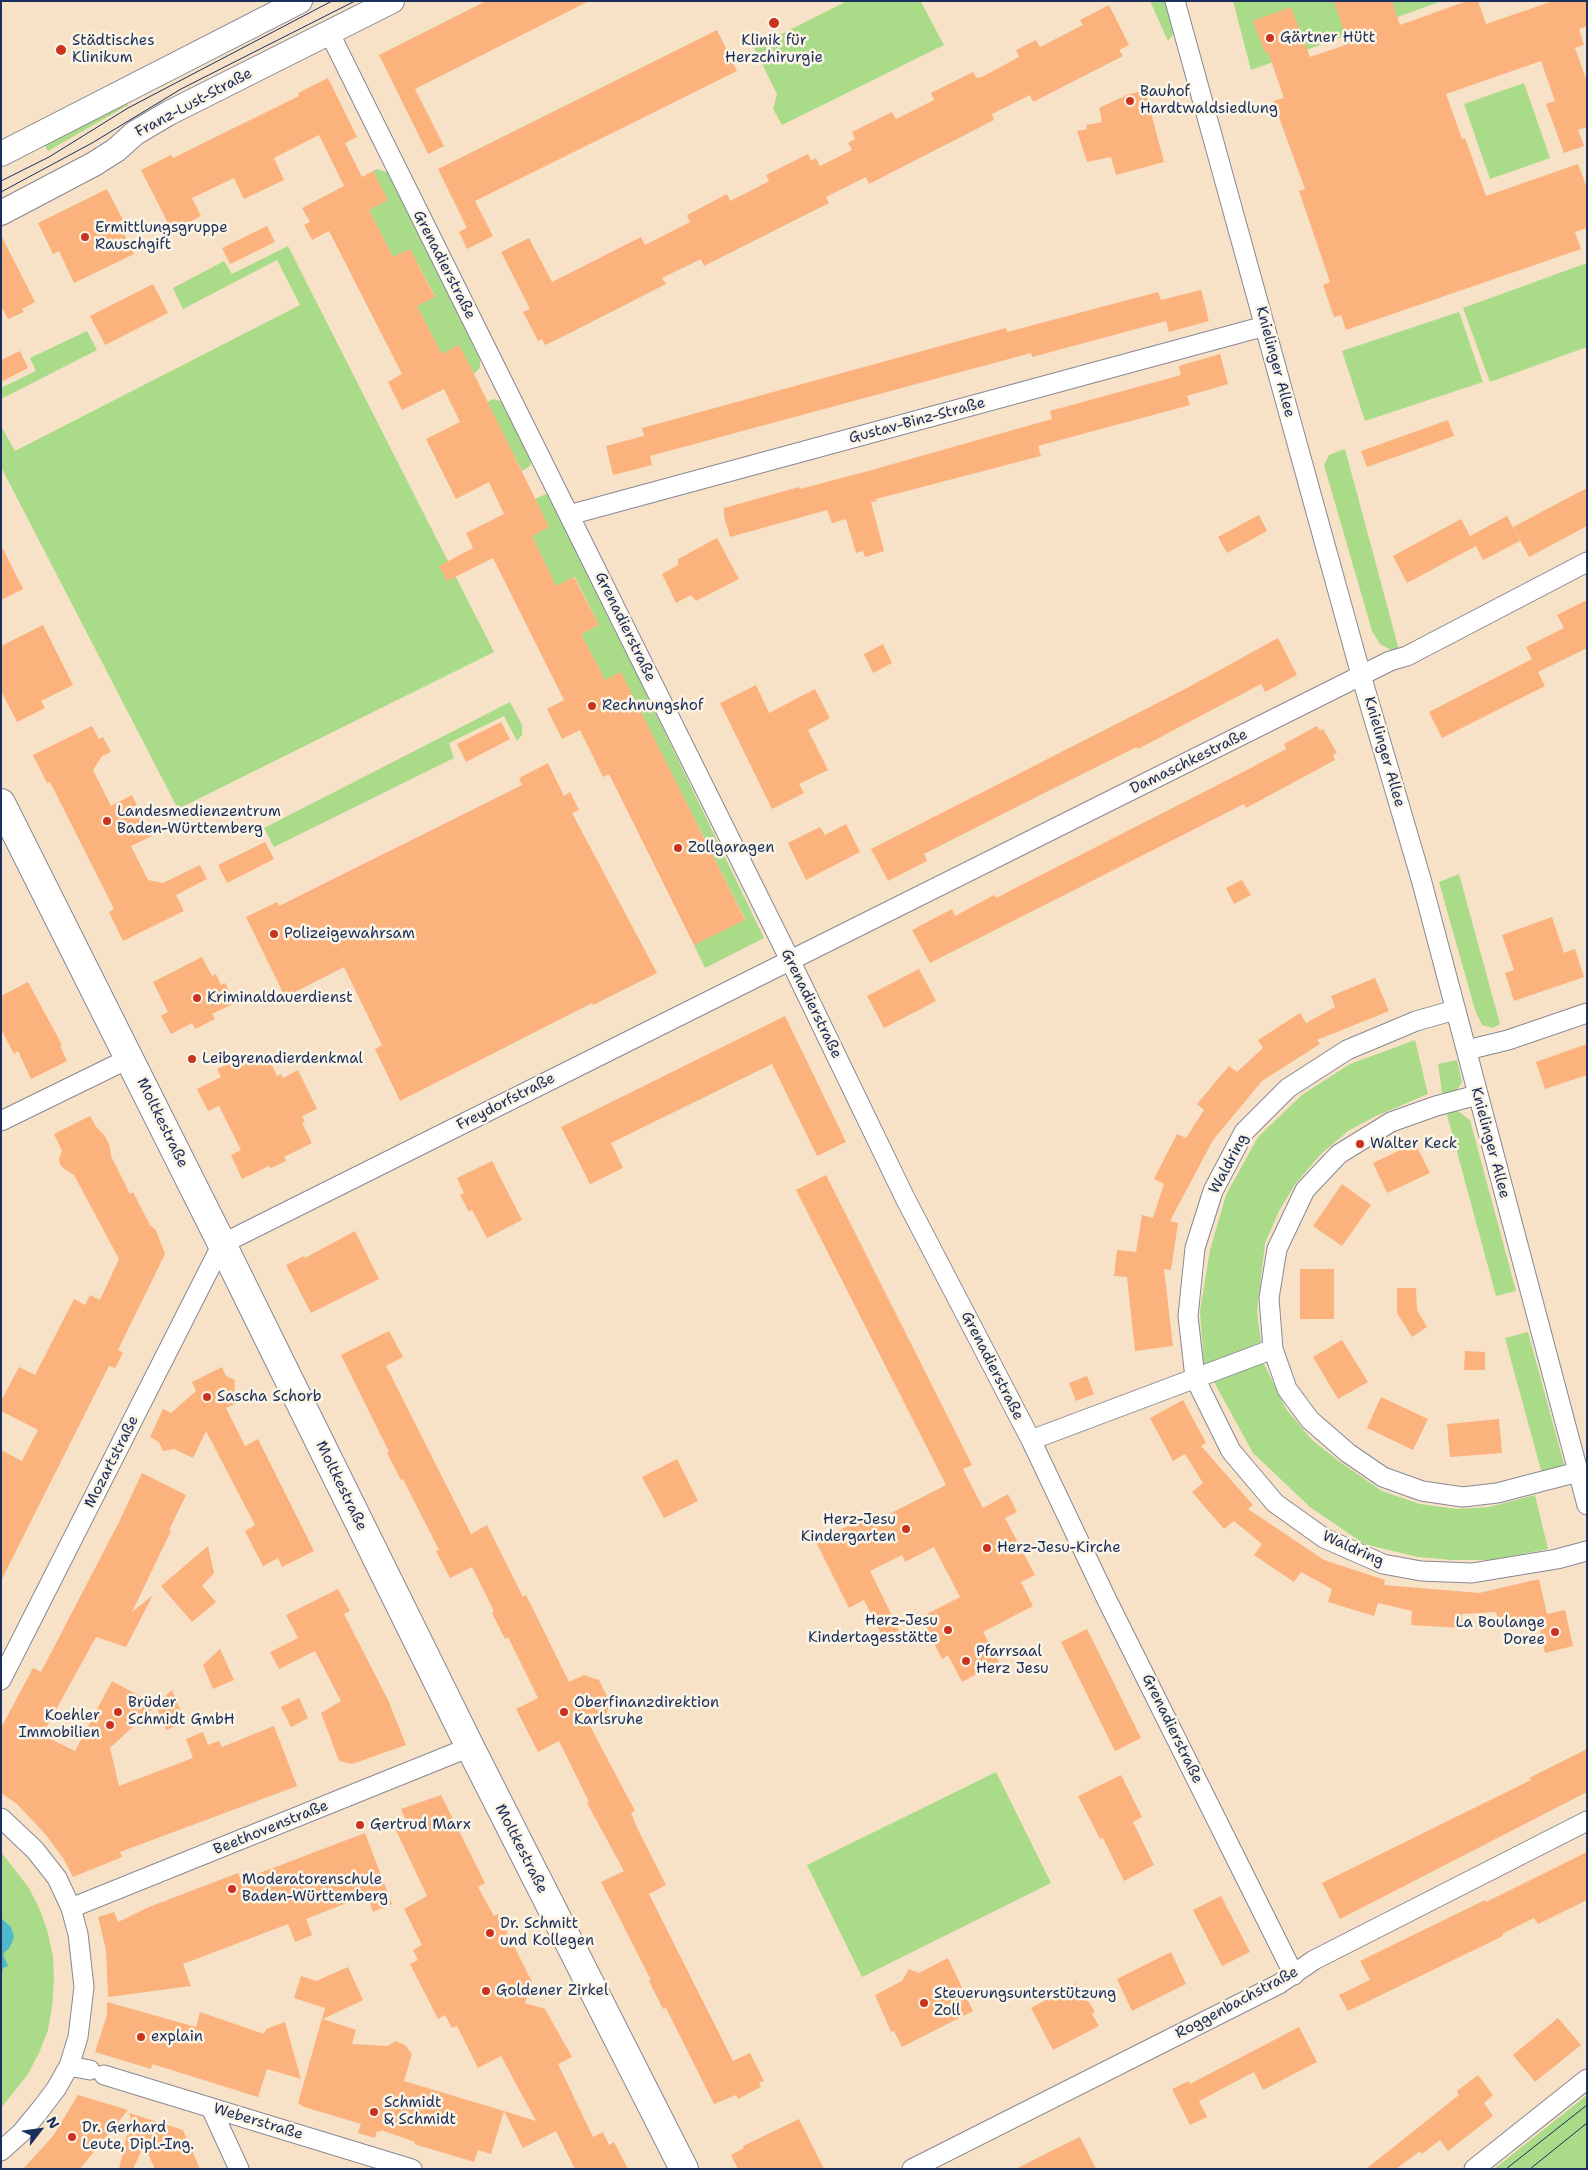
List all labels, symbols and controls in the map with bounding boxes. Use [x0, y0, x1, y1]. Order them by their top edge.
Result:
marker: Klinik für Herzchirurgie [767, 16, 781, 30]
place label: Gärtner Hütt [1280, 29, 1375, 47]
place label: Städtisches Klinikum [72, 32, 155, 67]
place label: Klinik für Herzchirurgie [725, 32, 823, 67]
marker: Gärtner Hütt [1264, 32, 1276, 44]
marker: Städtisches Klinikum [54, 43, 68, 57]
street label: Franz-Lust-Straße [133, 65, 255, 141]
place label: Bauhof Hardtwaldsiedlung [1140, 83, 1278, 118]
marker: Bauhof Hardtwaldsiedlung [1124, 95, 1136, 107]
street label: Grenadierstraße [409, 208, 479, 322]
place label: Ermittlungsgruppe Rauschgift [95, 219, 228, 254]
marker: Ermittlungsgruppe Rauschgift [79, 231, 91, 243]
street label: Knielinger Allee [1252, 304, 1298, 420]
street label: Gustav-Binz-Straße [847, 394, 987, 448]
street label: Grenadierstraße [591, 569, 659, 685]
street label: Knielinger Allee [1360, 695, 1408, 809]
place label: Rechnungshof [602, 697, 703, 715]
marker: Rechnungshof [586, 700, 598, 712]
street label: Damaschkestraße [1127, 726, 1251, 798]
place label: Landesmedienzentrum Baden-Württemberg [117, 803, 281, 838]
marker: Landesmedienzentrum Baden-Württemberg [101, 815, 113, 827]
place label: Zollgaragen [688, 839, 774, 857]
marker: Zollgaragen [672, 842, 684, 854]
place label: Polizeigewahrsam [284, 925, 415, 943]
marker: Polizeigewahrsam [268, 928, 280, 940]
street label: Grenadierstraße [777, 946, 845, 1062]
place label: Kriminaldauerdienst [207, 989, 353, 1007]
marker: Kriminaldauerdienst [191, 992, 203, 1004]
place label: Leibgrenadierdenkmal [202, 1050, 363, 1068]
marker: Leibgrenadierdenkmal [186, 1053, 198, 1065]
street label: Freydorfstraße [454, 1069, 558, 1135]
street label: Moltkestraße [133, 1075, 191, 1171]
street label: Knielinger Allee [1467, 1085, 1513, 1201]
street label: Waldring [1206, 1131, 1252, 1197]
place label: Walter Keck [1370, 1135, 1457, 1153]
marker: Walter Keck [1354, 1138, 1366, 1150]
street label: Grenadierstraße [957, 1309, 1027, 1423]
place label: Sascha Schorb [217, 1388, 322, 1406]
marker: Sascha Schorb [201, 1391, 213, 1403]
street label: Mozartstraße [81, 1413, 143, 1511]
street label: Moltkestraße [312, 1438, 370, 1534]
place label: Herz-Jesu Kindergarten [801, 1511, 896, 1546]
marker: Herz-Jesu Kindergarten [900, 1523, 912, 1535]
street label: Waldring [1319, 1527, 1387, 1571]
place label: Herz-Jesu-Kirche [997, 1539, 1121, 1557]
marker: Herz-Jesu-Kirche [981, 1542, 993, 1554]
place label: Herz-Jesu Kindertagesstätte [808, 1612, 938, 1647]
place label: La Boulange Doree [1455, 1614, 1545, 1649]
marker: Herz-Jesu Kindertagesstätte [942, 1624, 954, 1636]
marker: La Boulange Doree [1549, 1626, 1561, 1638]
place label: Pfarrsaal Herz Jesu [976, 1643, 1049, 1678]
marker: Pfarrsaal Herz Jesu [960, 1655, 972, 1667]
street label: Grenadierstraße [1138, 1671, 1206, 1787]
place label: Brüder Schmidt GmbH [128, 1694, 235, 1729]
place label: Oberfinanzdirektion Karlsruhe [574, 1694, 719, 1729]
marker: Brüder Schmidt GmbH [112, 1706, 124, 1718]
marker: Oberfinanzdirektion Karlsruhe [558, 1706, 570, 1718]
place label: Koehler Immobilien [19, 1707, 100, 1742]
marker: Koehler Immobilien [104, 1719, 116, 1731]
street label: Beethovenstraße [211, 1797, 331, 1859]
street label: Moltkestraße [491, 1801, 551, 1897]
place label: Gertrud Marx [370, 1816, 471, 1834]
marker: Gertrud Marx [354, 1819, 366, 1831]
place label: Moderatorenschule Baden-Württemberg [242, 1871, 388, 1906]
marker: Moderatorenschule Baden-Württemberg [226, 1883, 238, 1895]
place label: Dr. Schmitt und Kollegen [500, 1915, 594, 1950]
marker: Dr. Schmitt und Kollegen [484, 1927, 496, 1939]
street label: Roggenbachstraße [1173, 1963, 1301, 2043]
place label: Goldener Zirkel [496, 1982, 608, 2000]
marker: Goldener Zirkel [480, 1985, 492, 1997]
place label: Steuerungsunterstützung Zoll [934, 1985, 1116, 2020]
marker: Steuerungsunterstützung Zoll [918, 1997, 930, 2009]
place label: explain [151, 2028, 203, 2046]
marker: explain [135, 2031, 147, 2043]
place label: Schmidt & Schmidt [384, 2094, 456, 2129]
street label: Weberstraße [211, 2100, 305, 2144]
north arrow [15, 2105, 65, 2155]
marker: Schmidt & Schmidt [368, 2106, 380, 2118]
text: N [42, 2113, 64, 2132]
place label: Dr. Gerhard Leute, Dipl.-Ing. [82, 2119, 194, 2154]
marker: Dr. Gerhard Leute, Dipl.-Ing. [66, 2131, 78, 2143]

